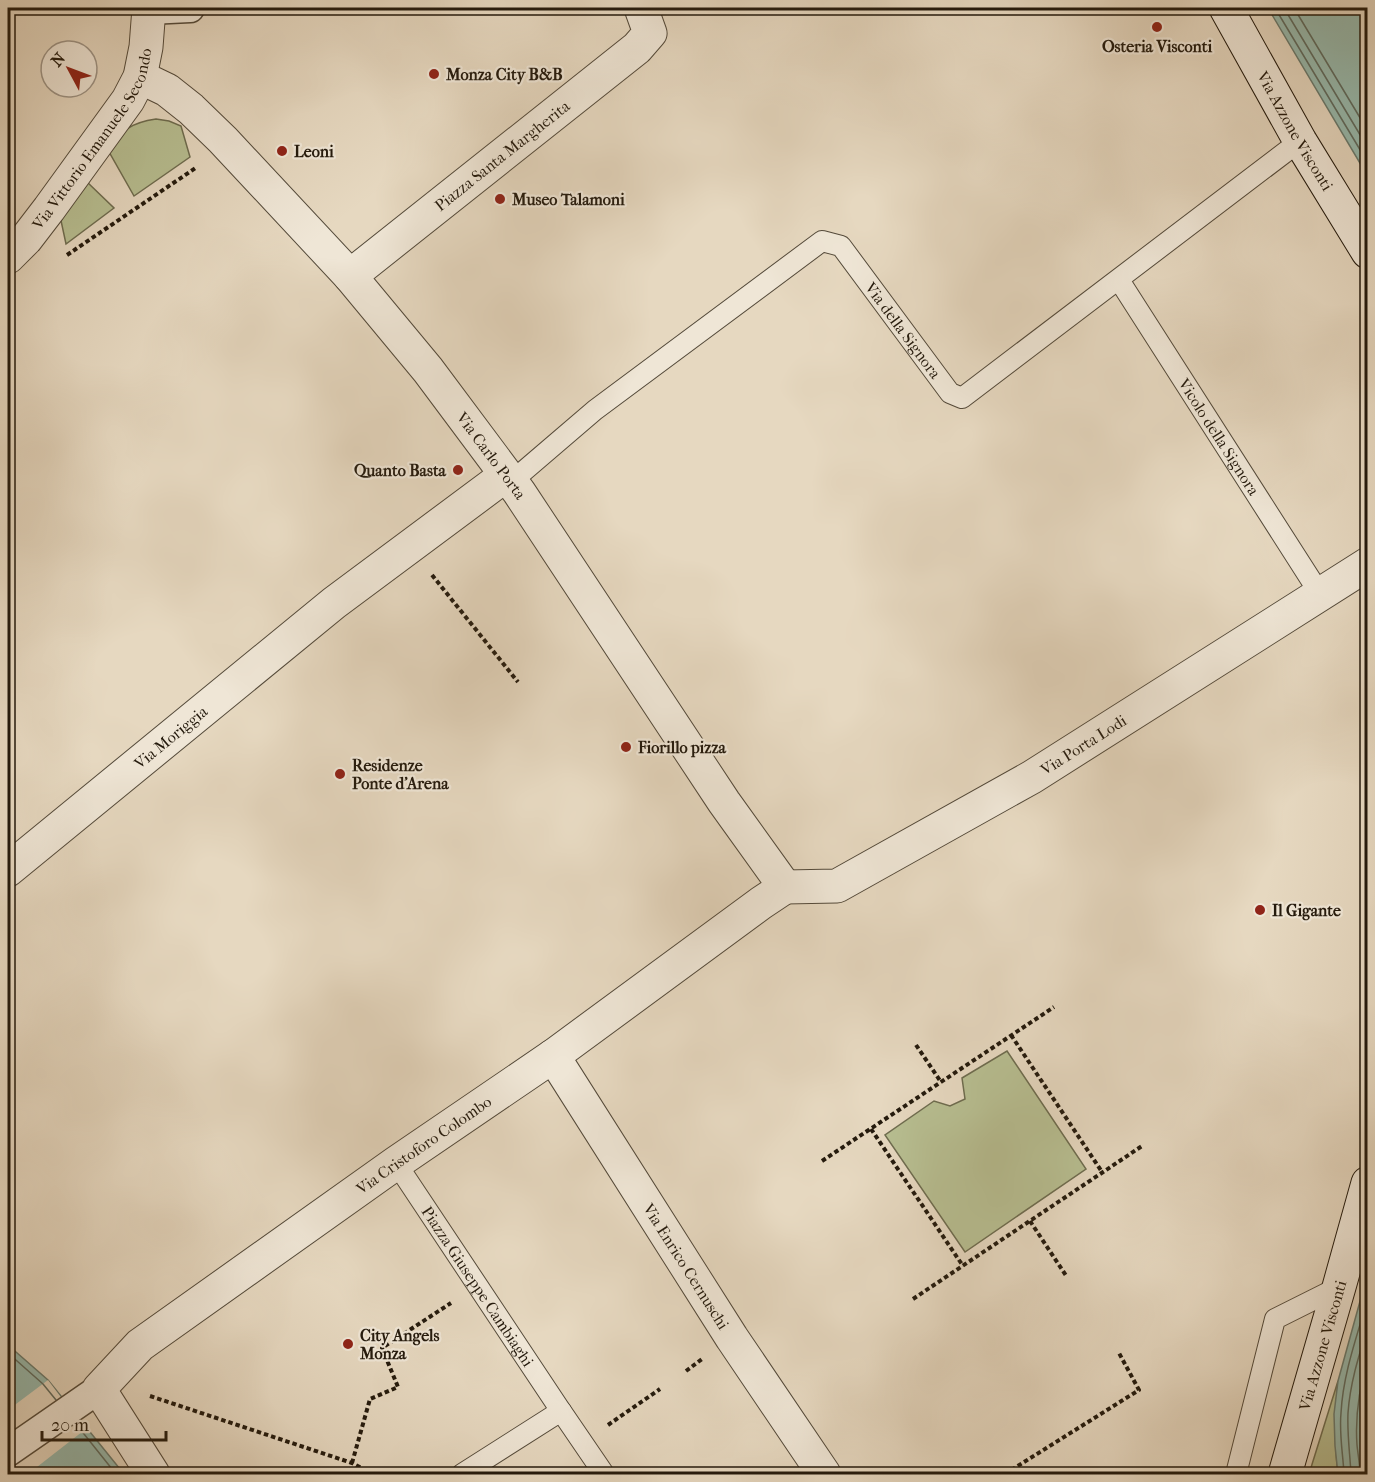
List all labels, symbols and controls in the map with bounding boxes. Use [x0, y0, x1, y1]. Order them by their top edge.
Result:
marker: Osteria Visconti [1150, 20, 1164, 34]
place label: Osteria Visconti [1102, 37, 1212, 56]
north arrow [39, 39, 99, 99]
street label: Via Vittorio Emanuele Secondo [27, 46, 155, 234]
text: N [47, 48, 70, 70]
place label: Monza City B&B [445, 65, 563, 85]
marker: Monza City B&B [427, 67, 441, 81]
street label: Via Azzone Visconti [1253, 67, 1338, 194]
street label: Piazza Santa Margherita [431, 96, 574, 215]
place label: Leoni [294, 142, 334, 161]
marker: Leoni [275, 144, 289, 158]
place label: Museo Talamoni [511, 190, 625, 209]
marker: Museo Talamoni [493, 192, 507, 206]
street label: Via della Signora [861, 277, 946, 383]
street label: Vicolo della Signora [1174, 374, 1264, 499]
street label: Via Carlo Porta [452, 407, 531, 503]
place label: Quanto Basta [354, 461, 447, 480]
marker: Quanto Basta [451, 463, 465, 477]
street label: Via Moriggia [129, 701, 211, 773]
street label: Via Porta Lodi [1036, 710, 1130, 779]
place label: Fiorillo pizza [637, 738, 726, 758]
marker: Fiorillo pizza [619, 740, 633, 754]
place label: Residenze Ponte d'Arena [352, 756, 449, 793]
marker: Residenze Ponte d'Arena [333, 767, 347, 781]
place label: Il Gigante [1272, 901, 1341, 921]
marker: Il Gigante [1253, 903, 1267, 917]
street label: Via Cristoforo Colombo [351, 1091, 495, 1199]
street label: Via Enrico Cernuschi [639, 1199, 734, 1333]
street label: Piazza Giuseppe Cambiaghi [418, 1202, 538, 1370]
street label: Via Azzone Visconti [1294, 1278, 1350, 1414]
place label: City Angels Monza [359, 1326, 439, 1363]
marker: City Angels Monza [341, 1337, 355, 1351]
scale bar [42, 1404, 166, 1442]
text: 20 m [51, 1415, 89, 1436]

